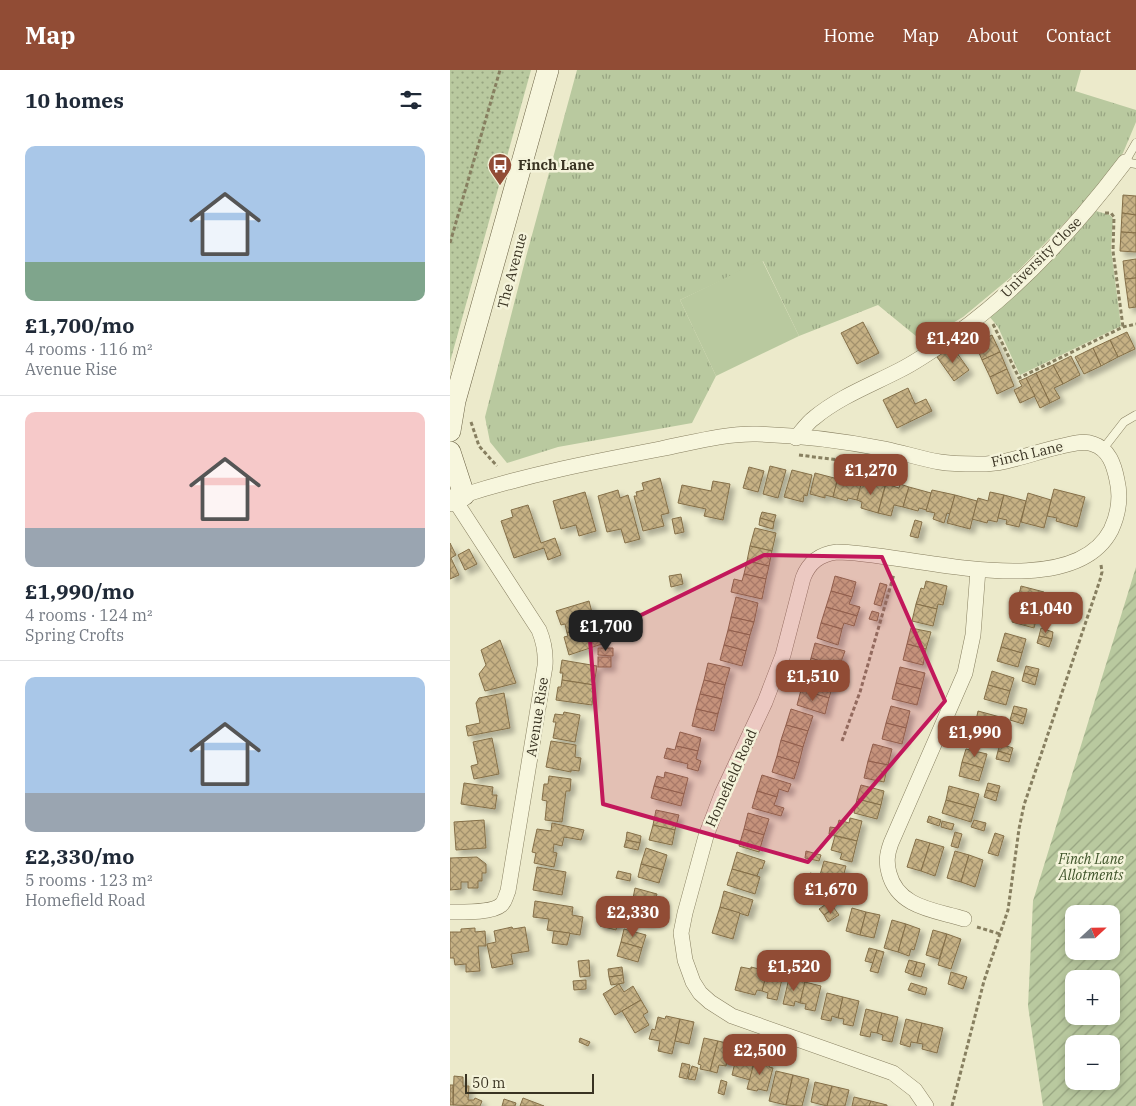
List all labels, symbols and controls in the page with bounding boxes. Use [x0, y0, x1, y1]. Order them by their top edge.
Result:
text: Map [25, 19, 75, 51]
text: Home [823, 24, 875, 47]
text: Map [903, 24, 939, 47]
text: About [967, 24, 1018, 47]
text: Contact [1046, 24, 1111, 47]
text: 10 homes [25, 86, 124, 114]
icon: filters [397, 86, 425, 114]
bus stop icon: Finch Lane [487, 152, 513, 186]
place label: Finch Lane [518, 156, 594, 174]
icon: home [180, 179, 270, 269]
street label: University Close [997, 213, 1085, 301]
street label: The Avenue [493, 231, 531, 311]
text: £1,700/mo [25, 311, 134, 339]
pin: £1,420 [912, 322, 994, 364]
text: £1,420 [927, 328, 979, 348]
text: 4 rooms · 116 m² [25, 339, 153, 359]
text: Avenue Rise [25, 359, 117, 379]
street label: Finch Lane [989, 437, 1065, 471]
icon: home [180, 444, 270, 534]
pin: £1,270 [830, 454, 912, 496]
text: £1,270 [845, 460, 897, 480]
text: £1,990/mo [25, 577, 134, 605]
pin: £1,040 [1005, 592, 1087, 634]
text: £1,040 [1020, 598, 1072, 618]
text: 4 rooms · 124 m² [25, 605, 153, 625]
pin: £1,700 [565, 610, 647, 652]
text: £1,700 [580, 616, 632, 636]
text: Spring Crofts [25, 625, 124, 645]
pin: £1,510 [772, 660, 854, 702]
text: £1,510 [787, 666, 839, 686]
street label: Avenue Rise [522, 676, 552, 758]
icon: home [180, 709, 270, 799]
pin: £1,990 [934, 716, 1016, 758]
text: £1,990 [949, 722, 1001, 742]
street label: Homefield Road [701, 726, 761, 830]
text: £2,330/mo [25, 842, 134, 870]
park label: Finch Lane Allotments [1057, 850, 1125, 884]
text: 5 rooms · 123 m² [25, 870, 153, 890]
pin: £1,670 [790, 872, 872, 915]
text: £1,670 [805, 879, 857, 899]
text: Homefield Road [25, 890, 146, 910]
pin: £2,330 [592, 896, 674, 938]
text: £2,330 [607, 902, 659, 922]
north arrow [1065, 905, 1120, 960]
map controls [1065, 905, 1120, 1090]
pin: £1,520 [753, 950, 835, 992]
text: £1,520 [768, 956, 820, 976]
button: + [1065, 970, 1120, 1025]
pin: £2,500 [719, 1034, 801, 1076]
button: − [1065, 1035, 1120, 1090]
text: £2,500 [734, 1040, 786, 1060]
scale bar [465, 1071, 594, 1094]
text: 50 m [472, 1074, 505, 1092]

